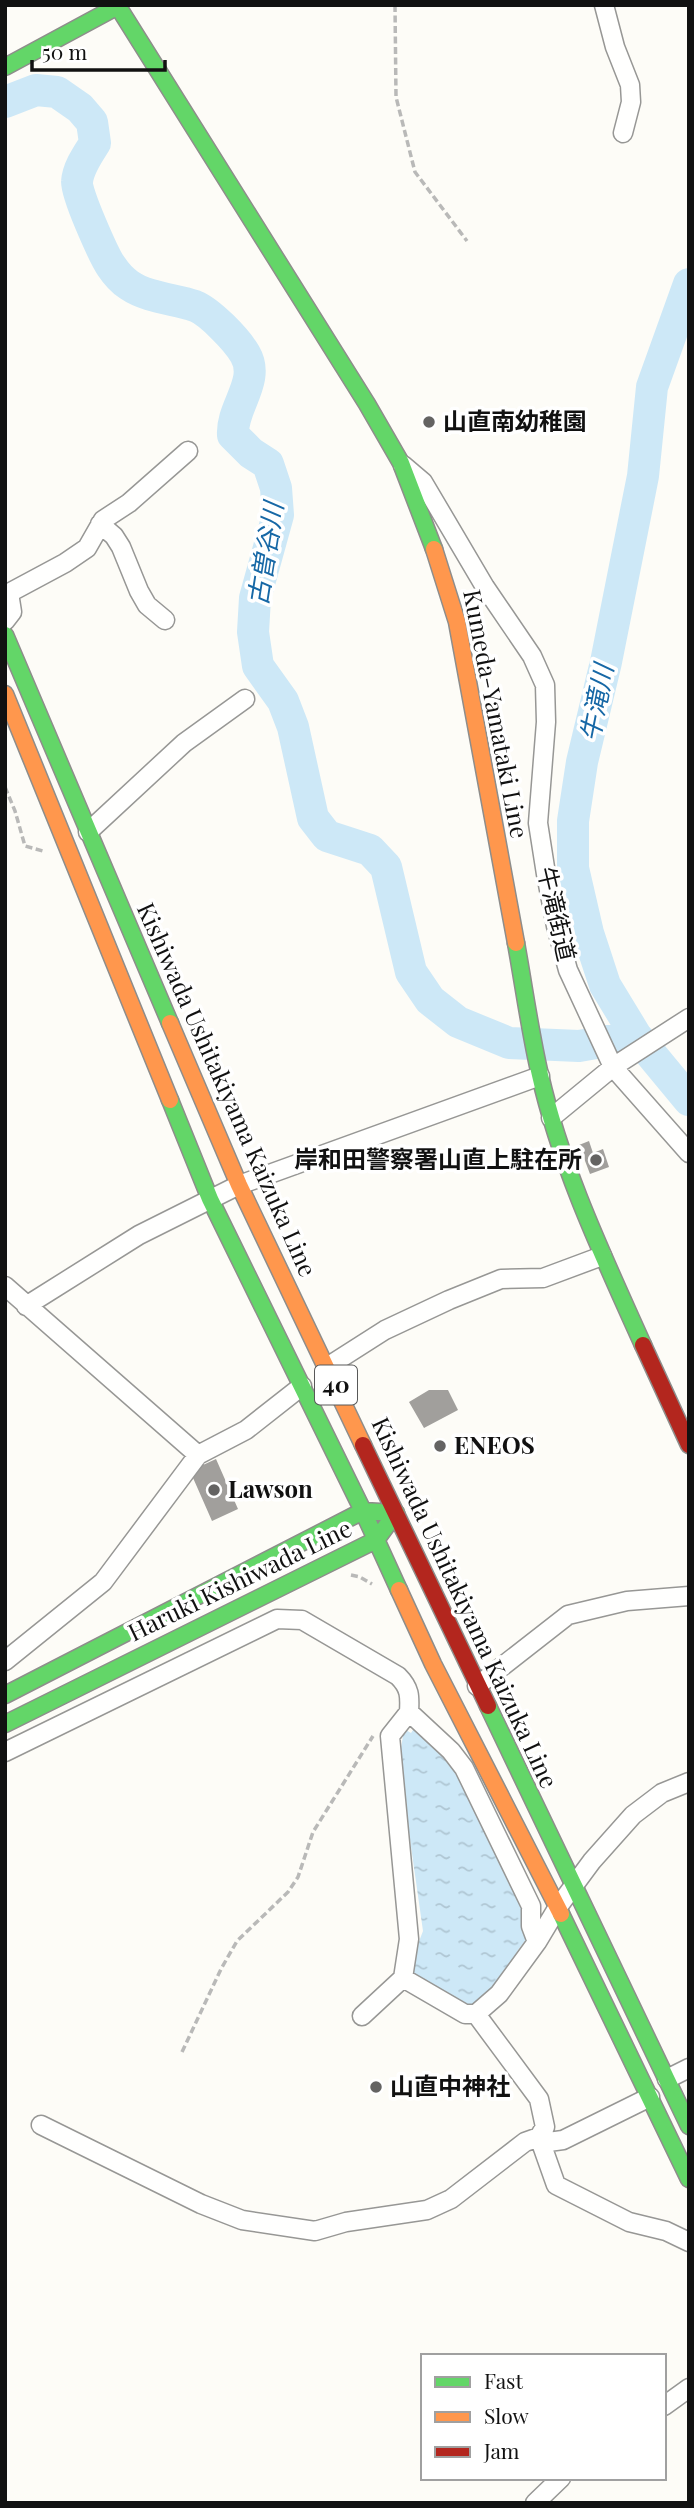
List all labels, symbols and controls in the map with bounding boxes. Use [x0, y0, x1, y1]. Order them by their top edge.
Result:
scale bar [32, 28, 164, 72]
text: 50 m [42, 37, 88, 65]
place label: 山直南幼稚園 [443, 404, 587, 436]
marker: 山直南幼稚園 [421, 414, 437, 430]
water label: 古曽谷川 [239, 497, 290, 608]
street label: Kumeda-Yamataki Line [457, 586, 537, 841]
water label: 牛滝川 [571, 658, 621, 744]
street label: 牛滝街道 [532, 863, 584, 964]
street label: Kishiwada Ushitakiyama Kaizuka Line [131, 897, 325, 1281]
place label: 岸和田警察署山直上駐在所 [294, 1142, 582, 1174]
marker: 岸和田警察署山直上駐在所 [588, 1152, 604, 1168]
road number: 40 [315, 1366, 357, 1404]
street label: Kishiwada Ushitakiyama Kaizuka Line [366, 1411, 566, 1793]
place label: ENEOS [454, 1428, 535, 1460]
marker: ENEOS [432, 1438, 448, 1454]
place label: Lawson [228, 1472, 313, 1504]
marker: Lawson [206, 1482, 222, 1498]
street label: Haruki Kishiwada Line [122, 1511, 356, 1647]
place label: 山直中神社 [390, 2069, 510, 2101]
marker: 山直中神社 [368, 2079, 384, 2095]
legend [421, 2354, 666, 2480]
text: Fast [484, 2366, 523, 2394]
text: Slow [484, 2401, 529, 2429]
text: Jam [483, 2436, 520, 2464]

